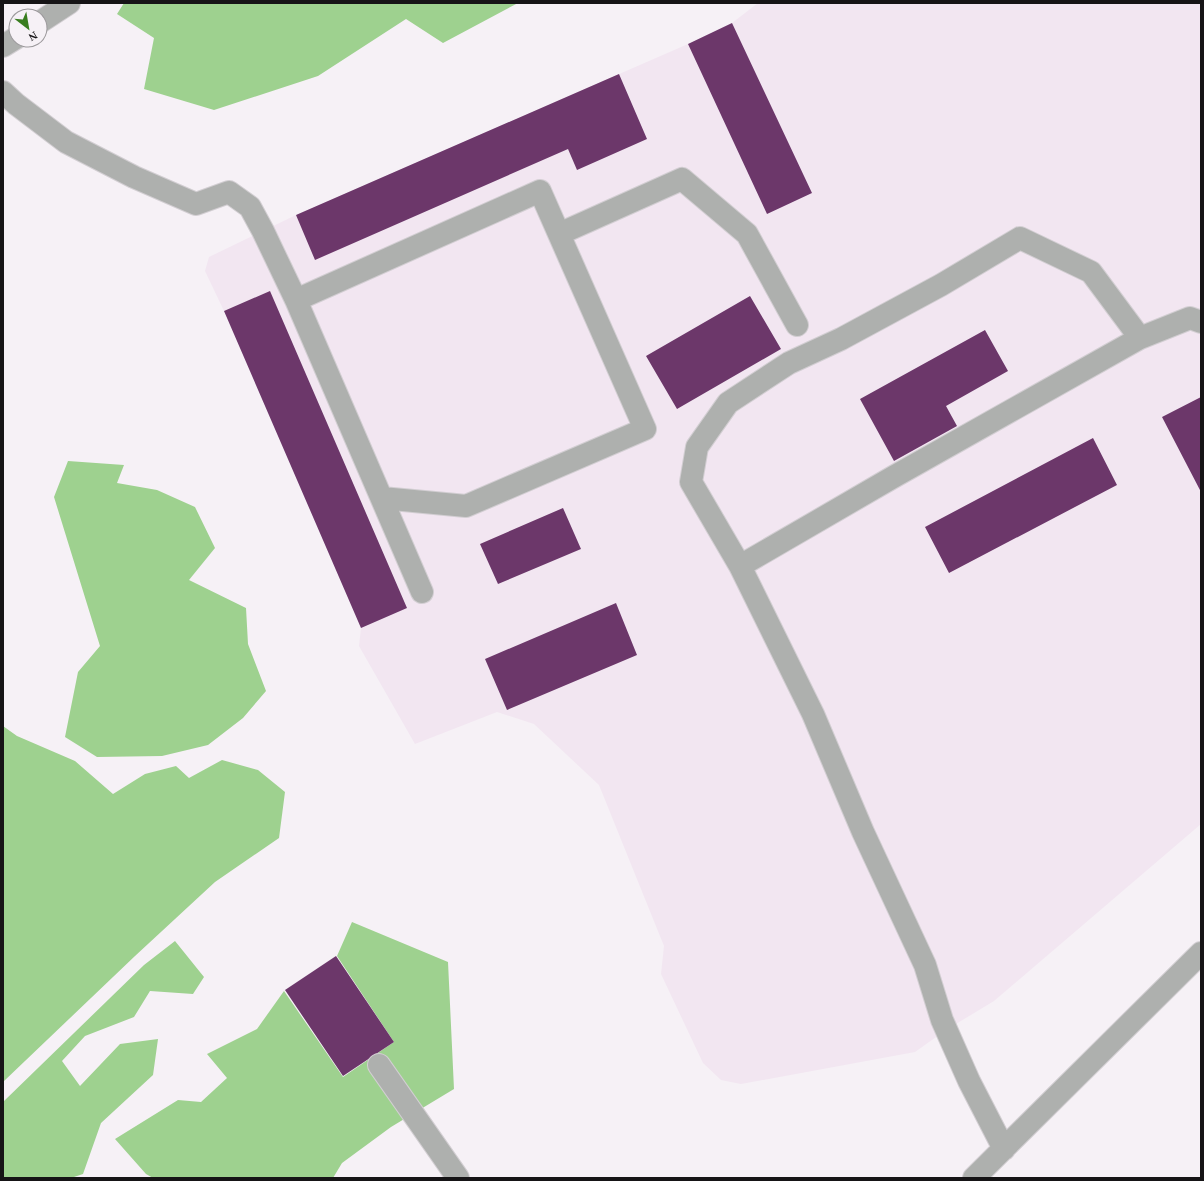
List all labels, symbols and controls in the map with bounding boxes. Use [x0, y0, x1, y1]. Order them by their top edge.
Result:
north arrow [8, 8, 48, 48]
text: N [27, 29, 40, 44]

